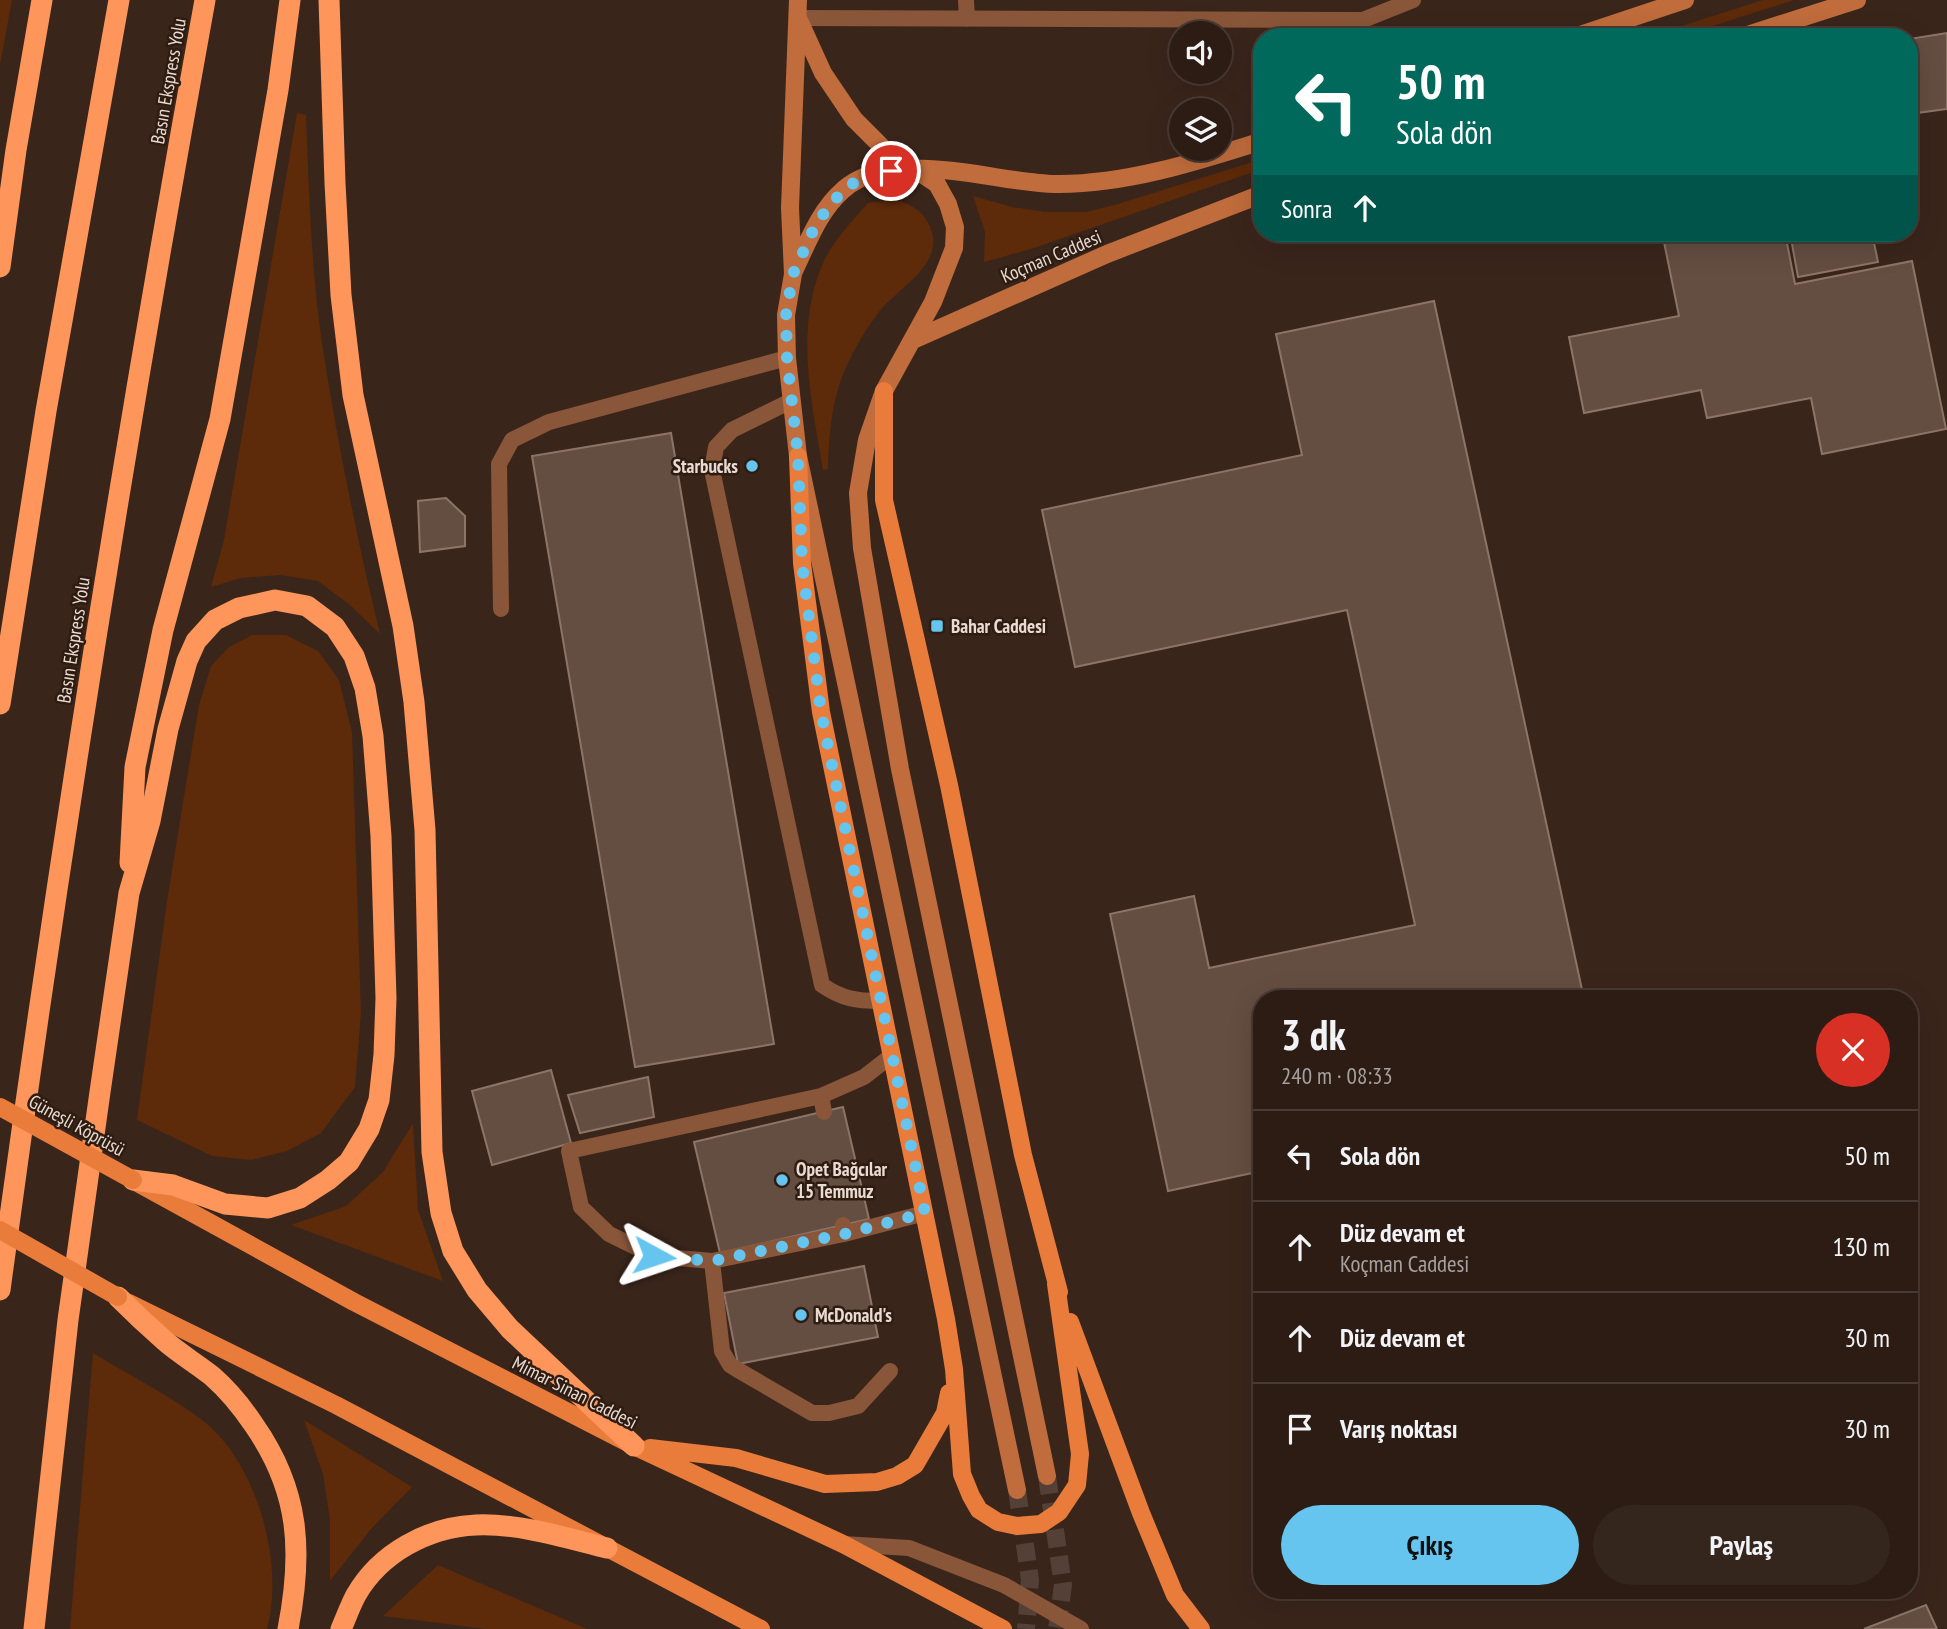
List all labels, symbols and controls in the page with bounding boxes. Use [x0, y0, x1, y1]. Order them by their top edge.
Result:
street label: Basın Ekspress Yolu [145, 16, 191, 146]
map controls [1169, 21, 1232, 161]
button: sound [1169, 21, 1232, 84]
text: 50 m [1396, 49, 1485, 113]
icon: left [1281, 56, 1372, 147]
button: layers [1169, 98, 1232, 161]
text: Sola dön [1396, 111, 1492, 153]
pin [861, 141, 921, 201]
icon: arrive [872, 152, 910, 190]
icon: ahead [1346, 189, 1384, 227]
text: Sonra [1281, 192, 1332, 225]
street label: Koçman Caddesi [997, 224, 1105, 288]
place label: Starbucks [673, 454, 738, 478]
marker: Starbucks [744, 458, 760, 474]
street label: Basın Ekspress Yolu [51, 575, 95, 705]
place label: Bahar Caddesi [951, 614, 1046, 638]
marker: Bahar Caddesi [929, 618, 945, 634]
text: 3 dk [1281, 1007, 1346, 1062]
button: close [1816, 1013, 1890, 1087]
text: 240 m · 08:33 [1281, 1061, 1393, 1090]
street label: Güneşli Köprüsü [25, 1089, 129, 1161]
icon: left [1281, 1137, 1319, 1175]
text: Sola dön [1340, 1139, 1420, 1172]
text: 50 m [1844, 1139, 1890, 1172]
place label: Opet Bağcılar 15 Temmuz [796, 1157, 888, 1203]
marker: Opet Bağcılar 15 Temmuz [774, 1172, 790, 1188]
text: Düz devam et [1340, 1216, 1465, 1249]
position arrow [617, 1219, 691, 1293]
icon: ahead [1281, 1228, 1319, 1266]
text: 130 m [1832, 1230, 1890, 1263]
text: Koçman Caddesi [1340, 1249, 1469, 1278]
place label: McDonald's [815, 1303, 892, 1327]
marker: McDonald's [793, 1307, 809, 1323]
icon: ahead [1281, 1319, 1319, 1357]
text: Düz devam et [1340, 1321, 1465, 1354]
text: 30 m [1844, 1321, 1890, 1354]
street label: Mimar Sinan Caddesi [509, 1350, 641, 1434]
icon: arrive [1281, 1410, 1319, 1448]
text: Varış noktası [1340, 1412, 1458, 1445]
text: 30 m [1844, 1412, 1890, 1445]
button: Çıkış [1281, 1505, 1579, 1585]
button: Paylaş [1593, 1505, 1890, 1585]

